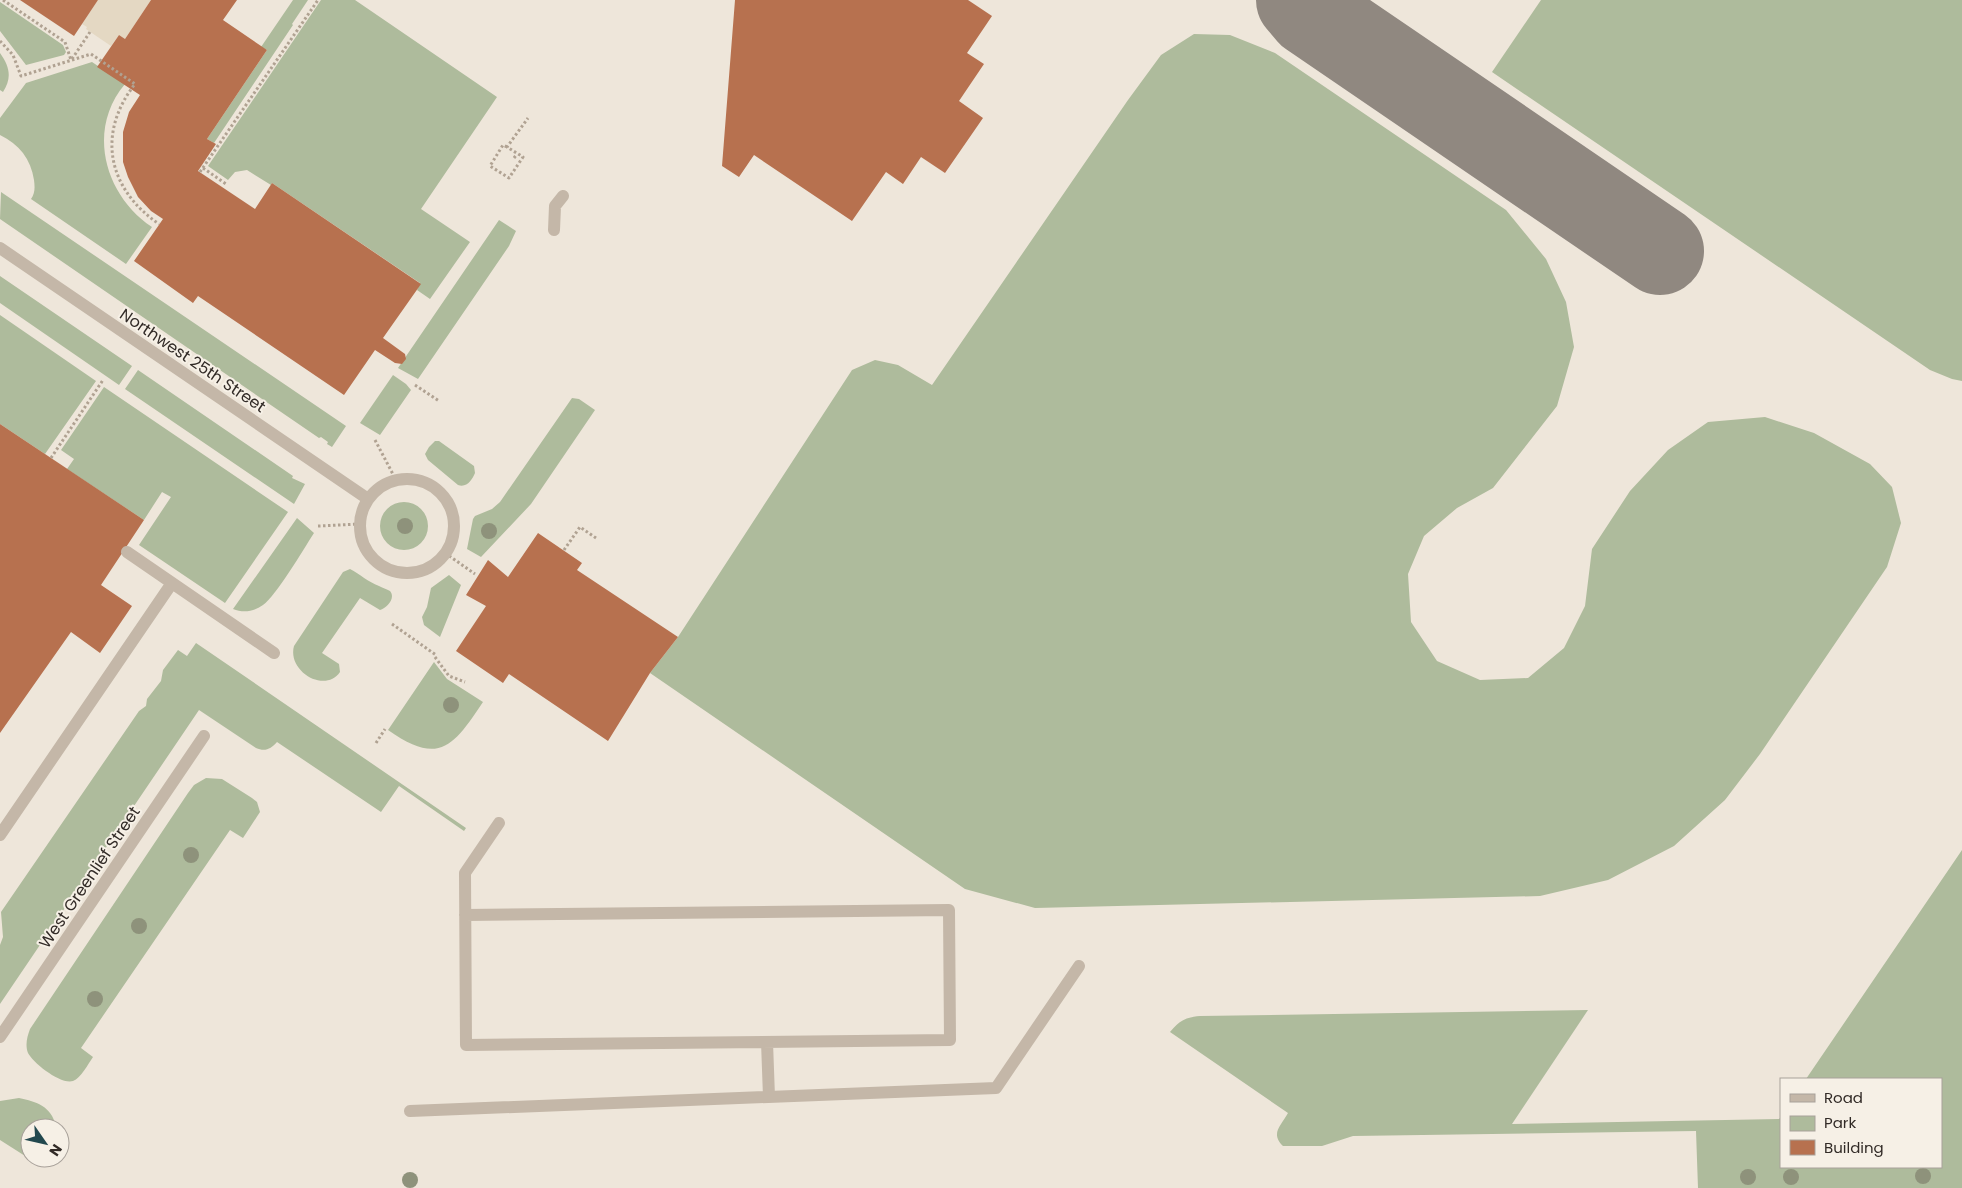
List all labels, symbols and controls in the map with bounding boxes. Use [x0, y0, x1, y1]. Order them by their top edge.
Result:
street label: Northwest 25th Street [115, 303, 270, 418]
street label: West Greenlief Street [33, 802, 146, 953]
legend [1780, 1078, 1942, 1168]
text: Road [1824, 1087, 1863, 1108]
text: Park [1824, 1112, 1856, 1133]
north arrow [20, 1118, 70, 1168]
text: Building [1824, 1137, 1884, 1158]
text: N [45, 1140, 67, 1160]

